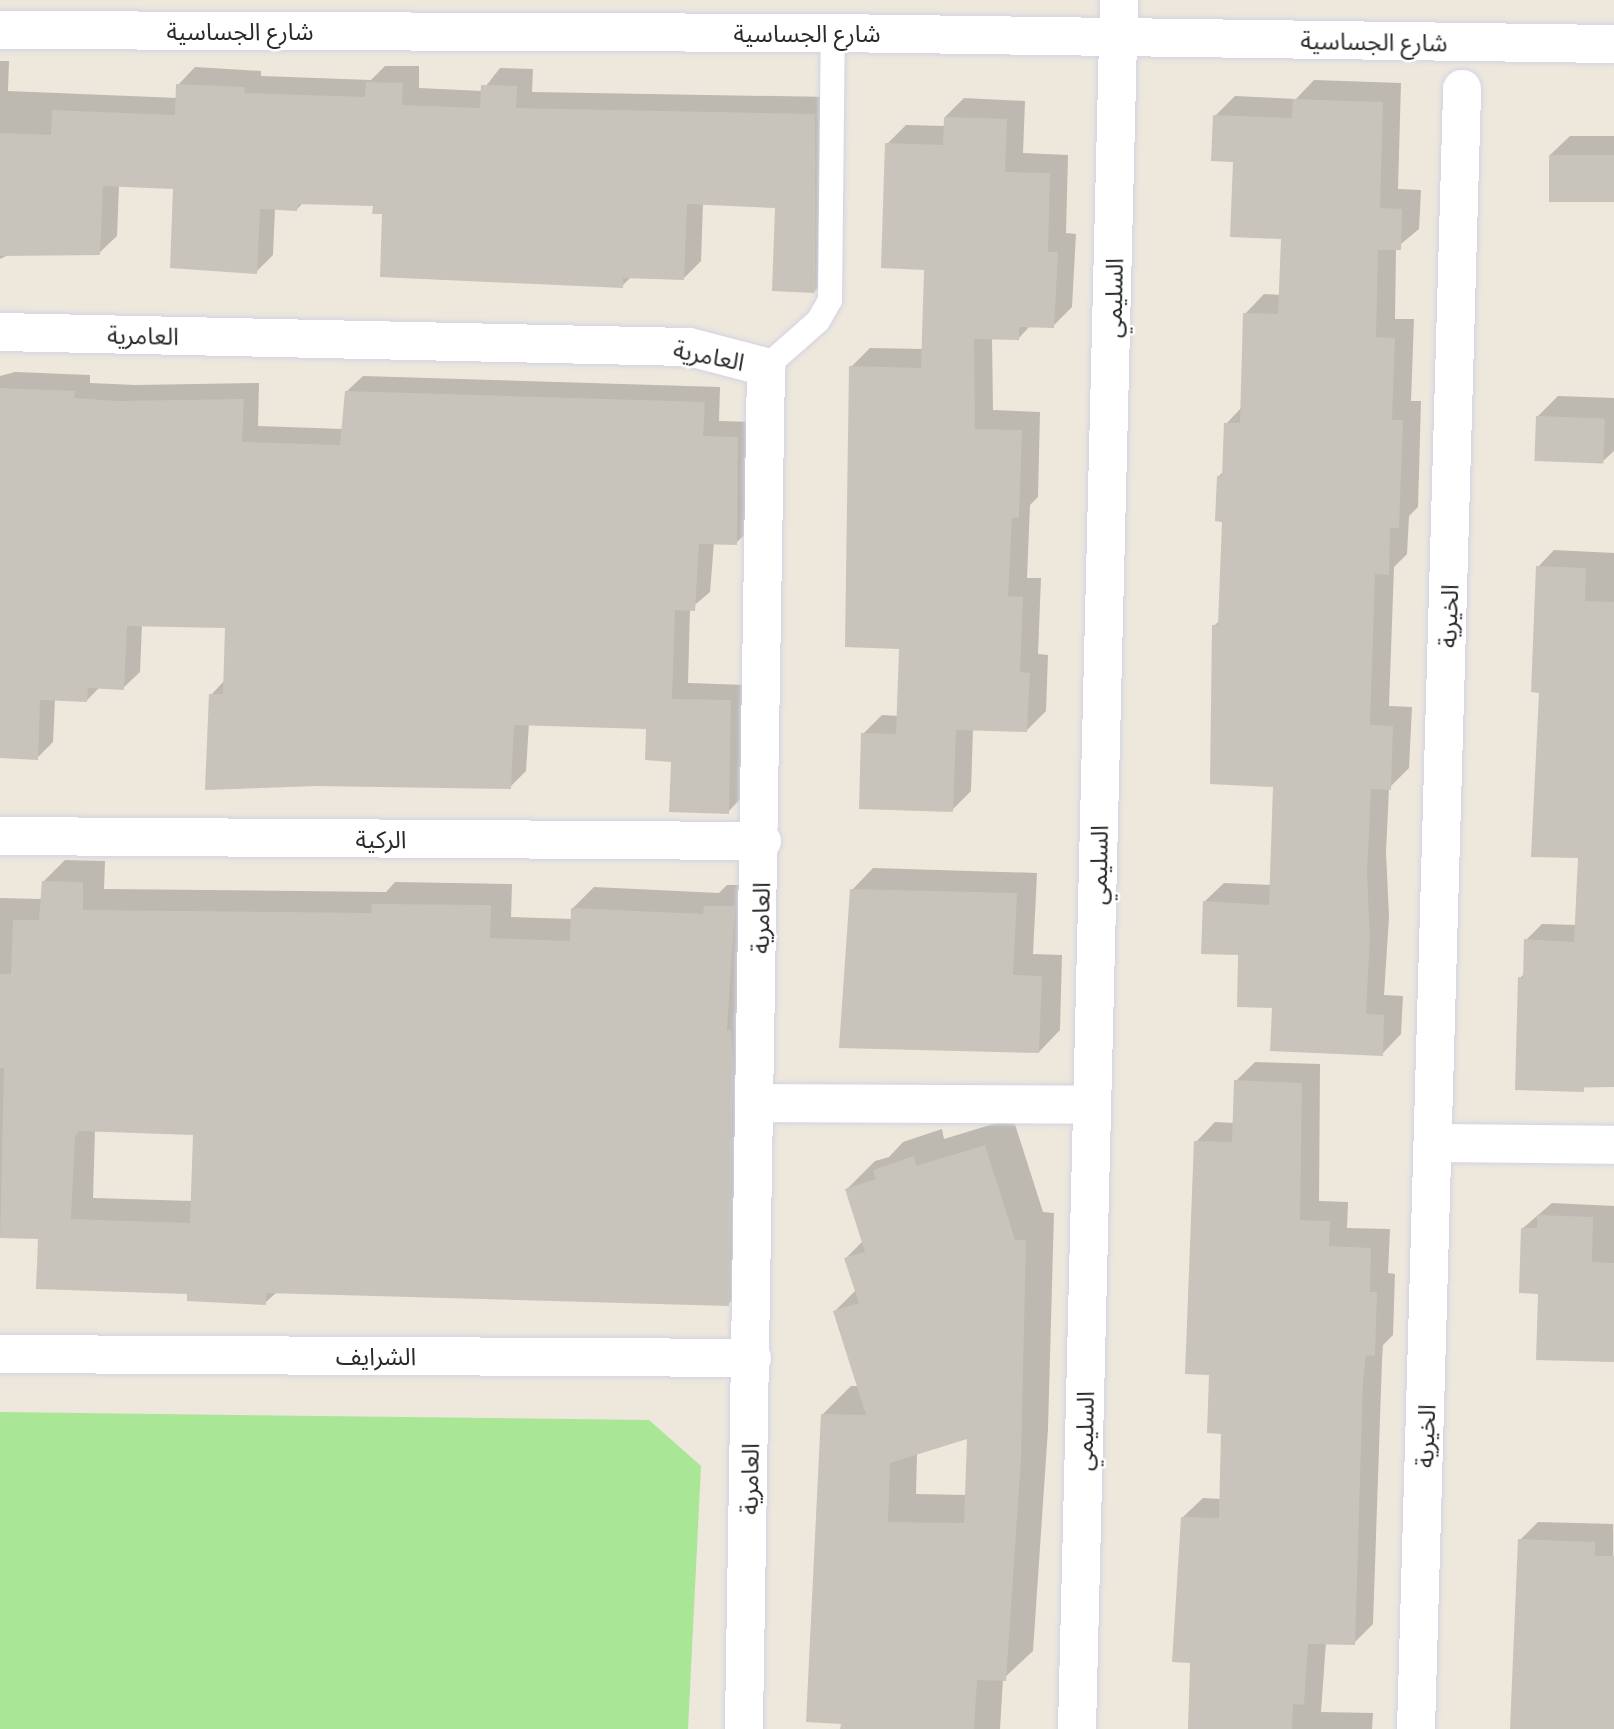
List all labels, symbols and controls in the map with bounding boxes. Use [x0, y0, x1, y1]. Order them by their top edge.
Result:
street label: شارع الجساسية [166, 17, 314, 45]
street label: شارع الجساسية [733, 19, 881, 47]
street label: شارع الجساسية [1300, 25, 1448, 57]
street label: السليمي [1098, 258, 1128, 338]
street label: العامرية [107, 320, 179, 350]
street label: العامرية [671, 334, 747, 376]
street label: الخيرية [1432, 584, 1464, 648]
street label: الركية [356, 825, 406, 853]
street label: السليمي [1083, 825, 1113, 905]
street label: العامرية [745, 882, 775, 954]
street label: الشرايف [336, 1342, 416, 1370]
street label: السليمي [1069, 1391, 1099, 1471]
street label: الخيرية [1409, 1404, 1441, 1468]
street label: العامرية [734, 1443, 764, 1515]

